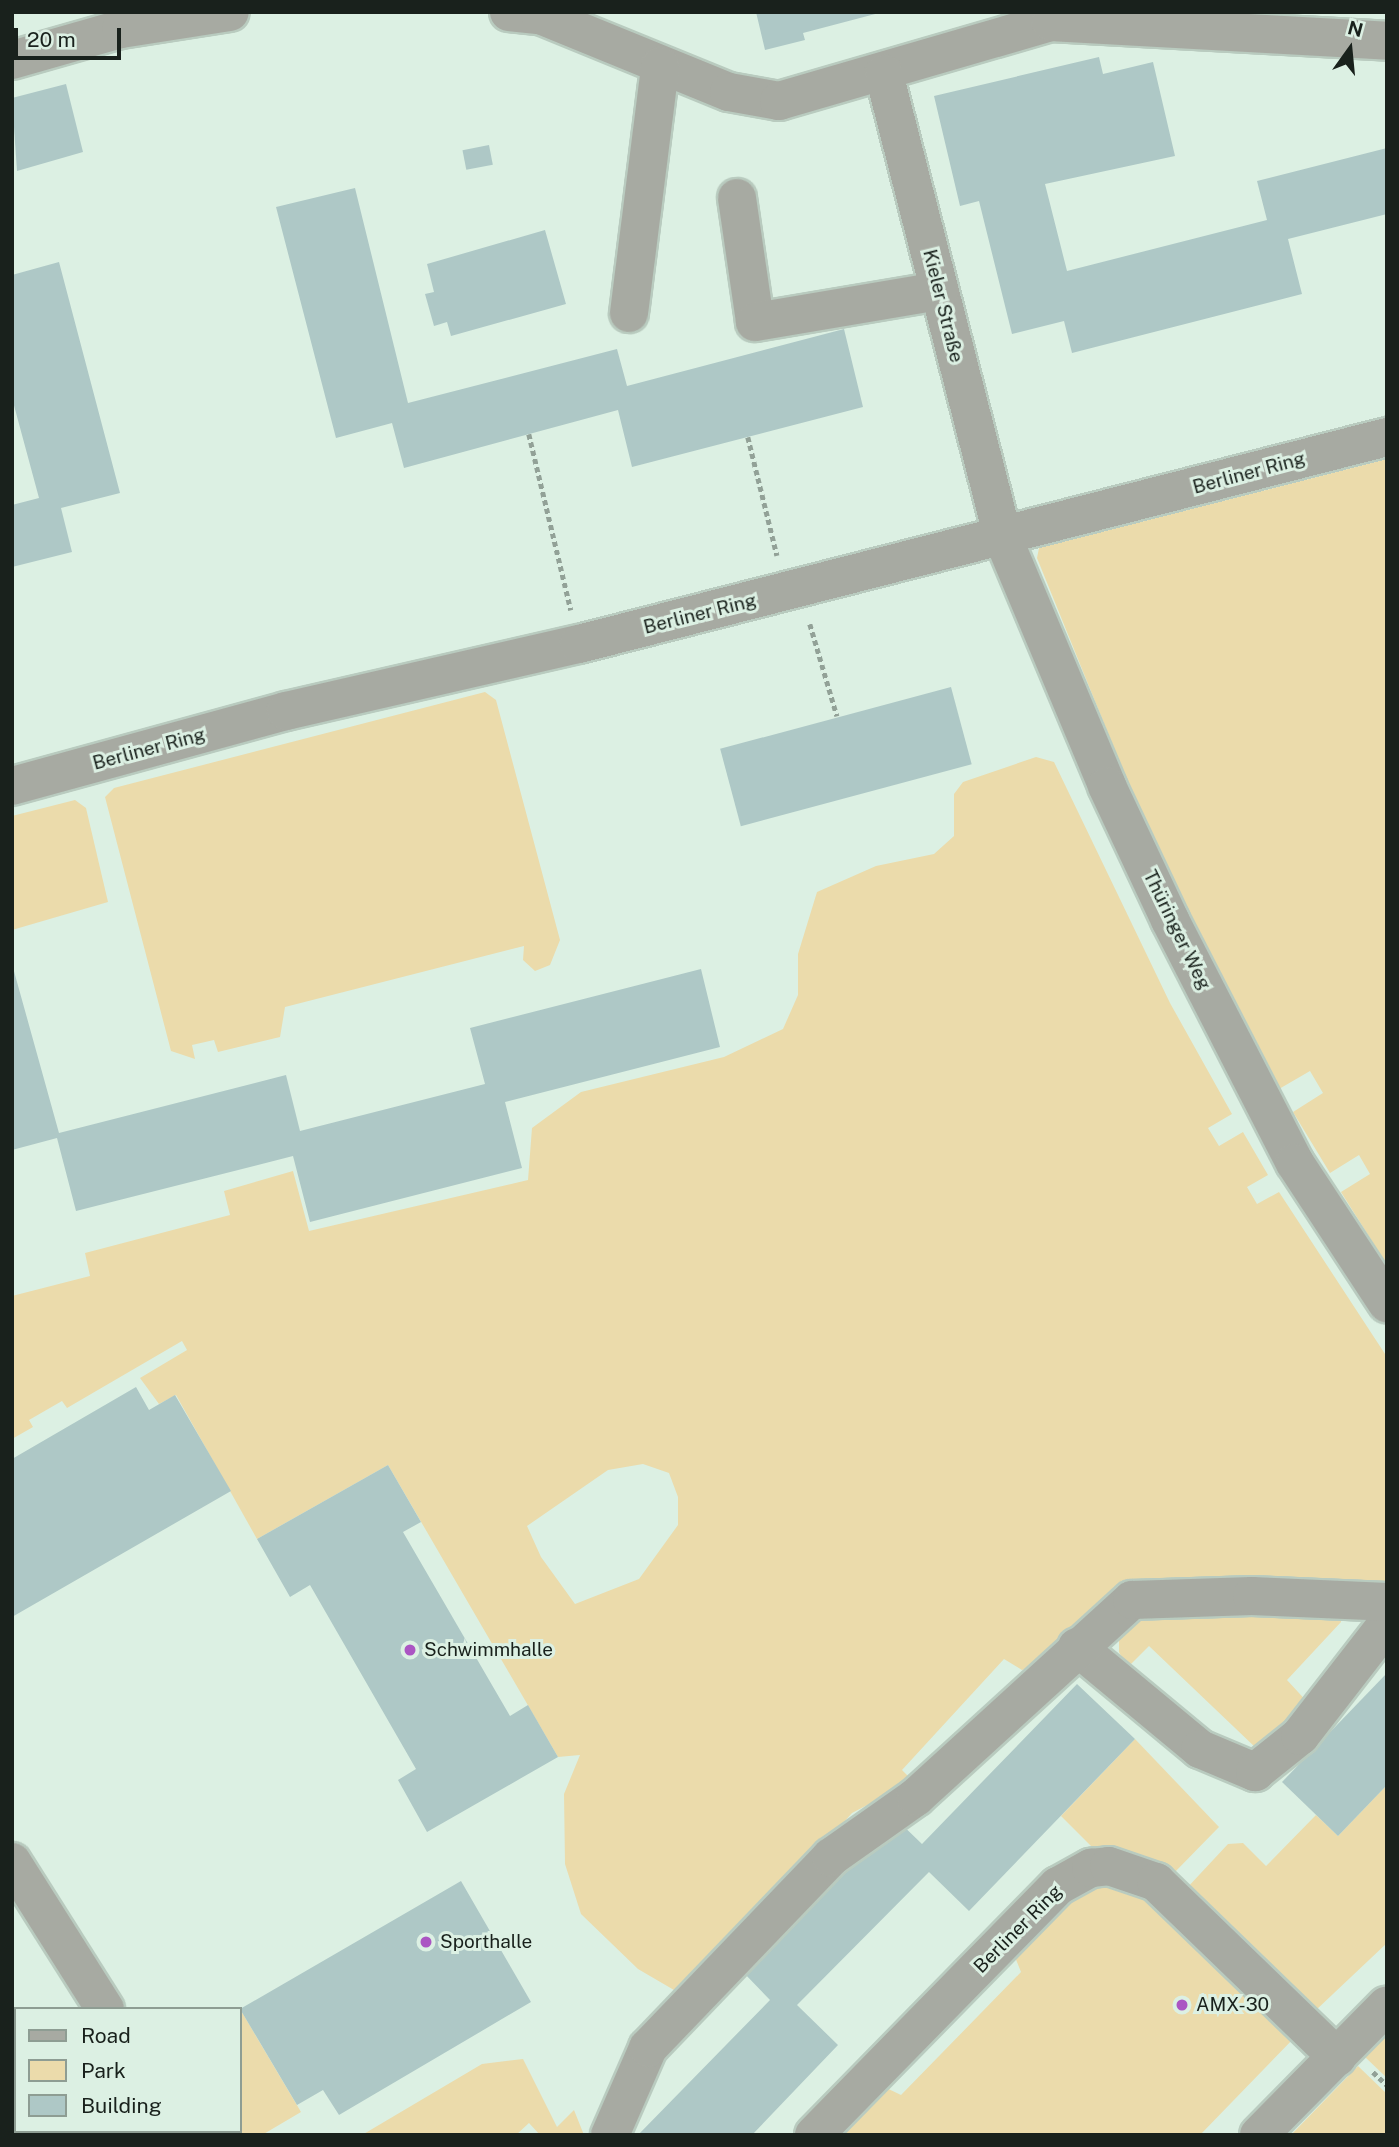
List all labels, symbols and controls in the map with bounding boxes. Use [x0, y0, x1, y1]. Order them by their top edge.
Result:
scale bar [18, 14, 124, 58]
north arrow [1315, 14, 1385, 84]
text: N [1345, 16, 1365, 41]
text: 20 m [27, 27, 76, 52]
street label: Kieler Straße [918, 247, 968, 365]
street label: Berliner Ring [1190, 447, 1308, 499]
street label: Berliner Ring [641, 589, 759, 639]
street label: Berliner Ring [90, 723, 208, 775]
street label: Thüringer Weg [1138, 866, 1216, 994]
place label: Schwimmhalle [424, 1639, 553, 1661]
marker: Schwimmhalle [402, 1642, 418, 1658]
street label: Berliner Ring [969, 1880, 1067, 1978]
place label: Sporthalle [440, 1931, 532, 1953]
marker: Sporthalle [418, 1934, 434, 1950]
place label: AMX-30 [1196, 1994, 1269, 2016]
marker: AMX-30 [1174, 1997, 1190, 2013]
legend [14, 2007, 242, 2133]
text: Road [81, 2023, 131, 2048]
text: Park [81, 2058, 126, 2083]
text: Building [81, 2093, 162, 2118]

